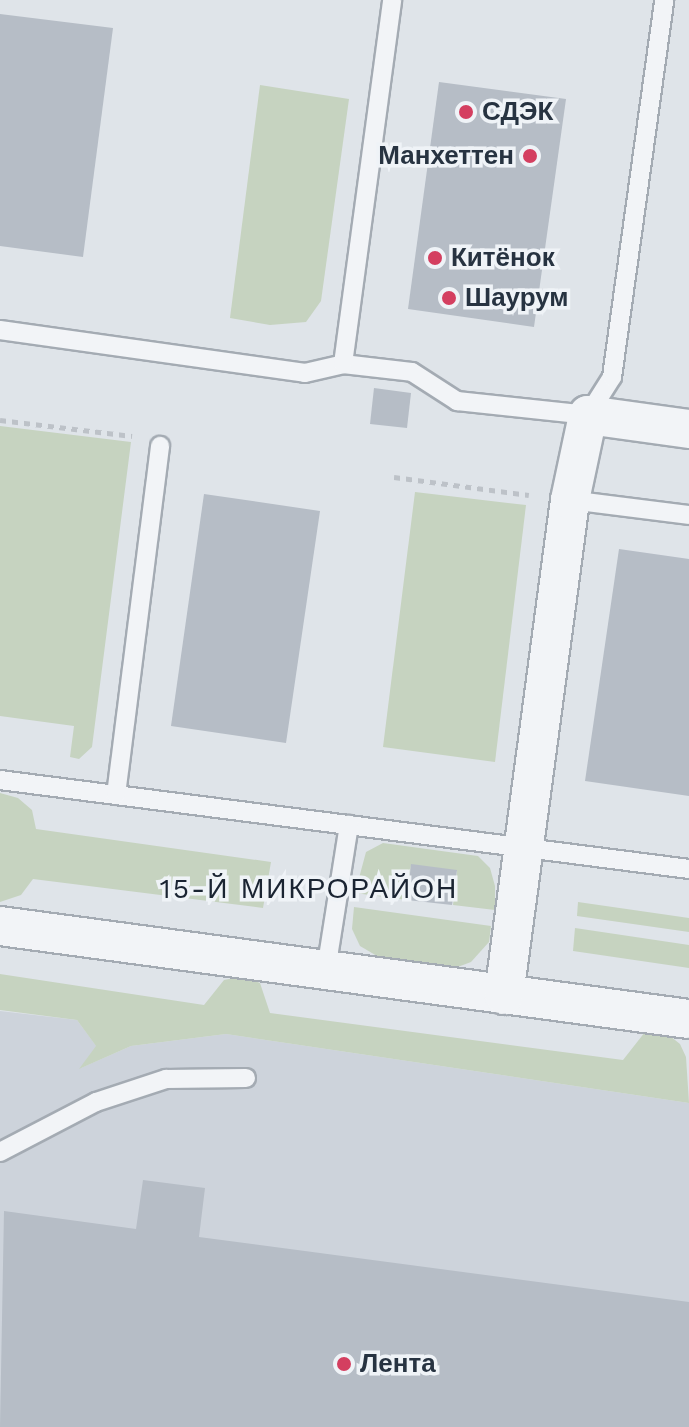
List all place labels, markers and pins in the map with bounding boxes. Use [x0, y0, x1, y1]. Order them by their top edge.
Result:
place label: СДЭК [482, 96, 553, 128]
marker: СДЭК [457, 103, 475, 121]
place label: Манхеттен [378, 140, 514, 172]
marker: Манхеттен [521, 147, 539, 165]
place label: Китёнок [451, 242, 555, 274]
marker: Китёнок [426, 249, 444, 267]
place label: Шаурум [465, 282, 569, 314]
marker: Шаурум [440, 289, 458, 307]
place label: Лента [360, 1348, 436, 1380]
marker: Лента [335, 1355, 353, 1373]

